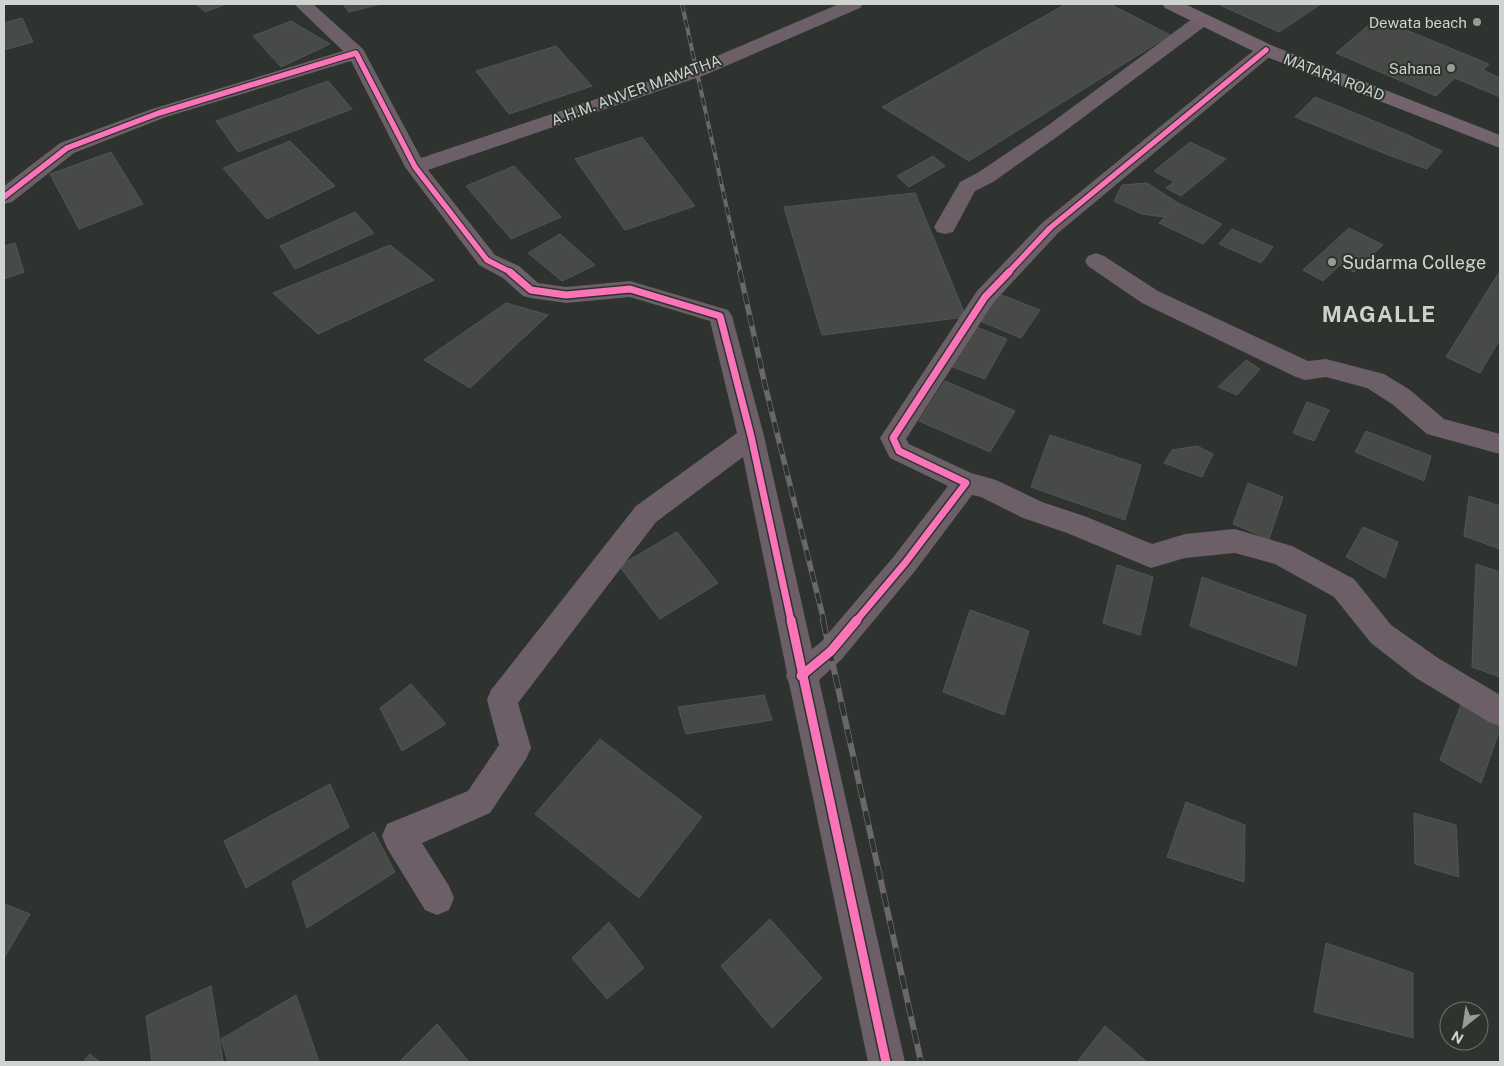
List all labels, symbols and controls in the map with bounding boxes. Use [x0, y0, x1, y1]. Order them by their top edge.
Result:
place label: Dewata beach [1369, 14, 1467, 31]
marker: Dewata beach [1471, 16, 1483, 28]
street label: MATARA ROAD [1281, 50, 1387, 104]
street label: A.H.M. ANVER MAWATHA [549, 51, 724, 129]
place label: Sahana [1389, 60, 1441, 77]
marker: Sahana [1445, 62, 1457, 74]
place label: Sudarma College [1342, 252, 1486, 273]
marker: Sudarma College [1326, 256, 1338, 268]
district label: MAGALLE [1322, 301, 1436, 327]
north arrow [1439, 1001, 1489, 1051]
text: N [1449, 1028, 1466, 1047]

